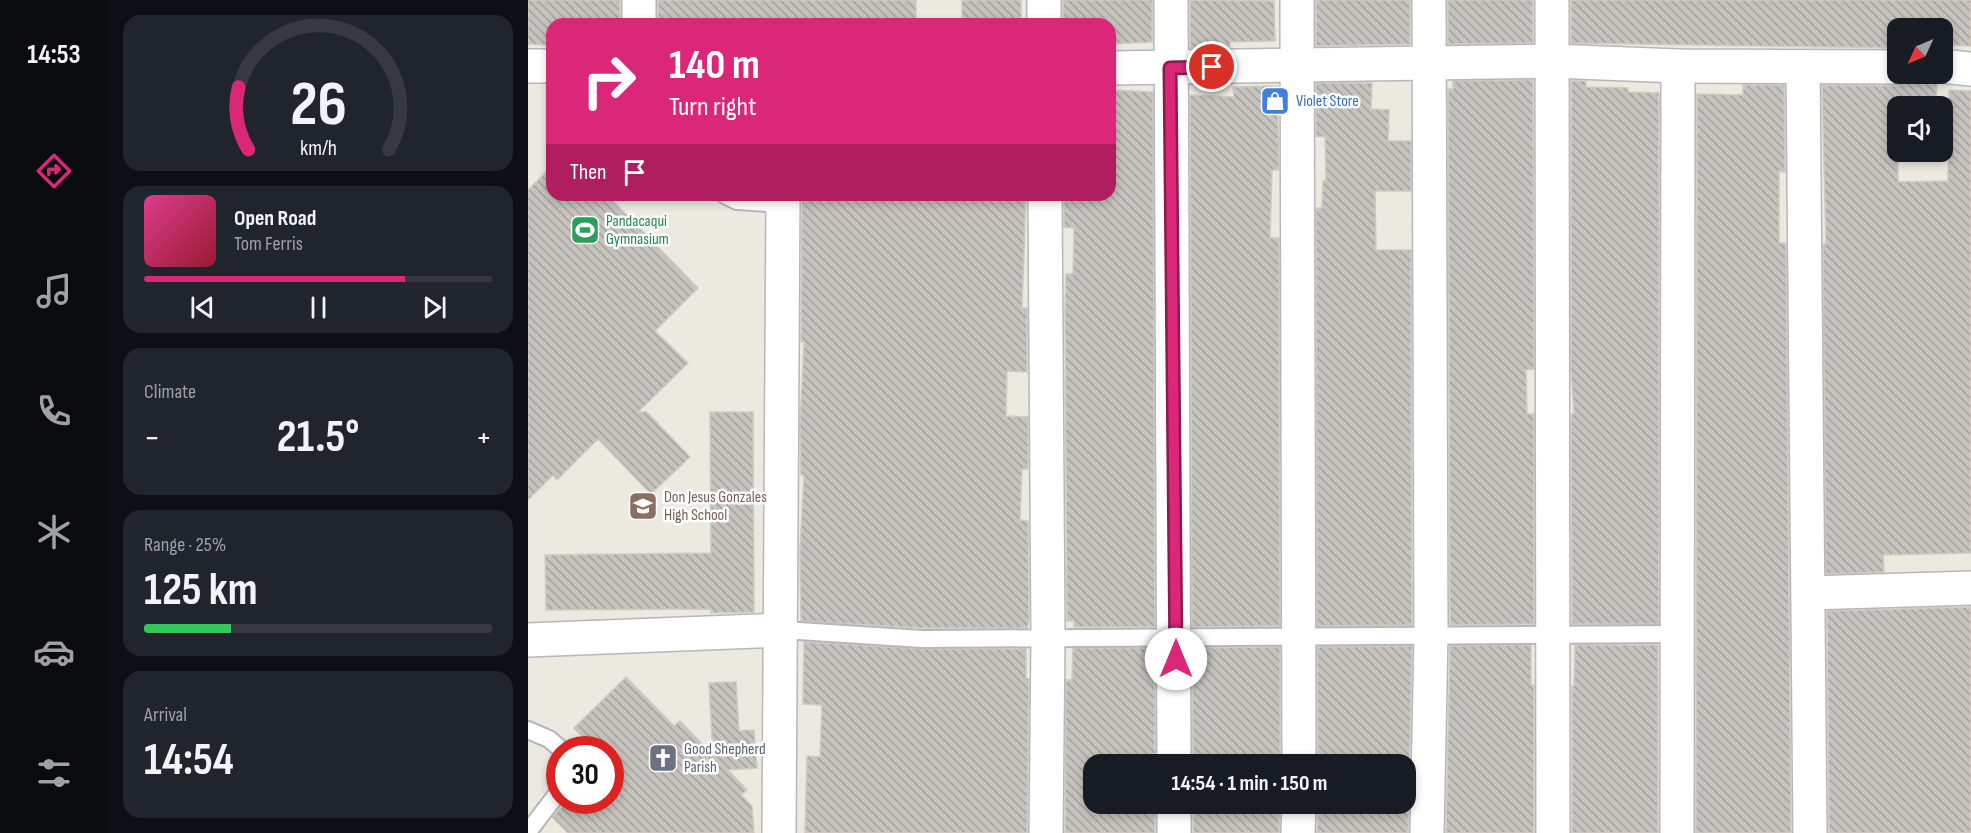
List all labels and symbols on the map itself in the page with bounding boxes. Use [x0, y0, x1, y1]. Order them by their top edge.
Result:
north arrow [1887, 18, 1953, 84]
pin [1186, 41, 1237, 92]
shop icon: Violet Store [1259, 85, 1291, 117]
place label: Violet Store [1296, 92, 1359, 111]
place label: Pandacaqui Gymnasium [606, 212, 669, 249]
sports icon: Pandacaqui Gymnasium [569, 214, 601, 246]
place label: Don Jesus Gonzales High School [664, 488, 767, 525]
school or university icon: Don Jesus Gonzales High School [627, 490, 659, 522]
position arrow [1144, 627, 1208, 691]
speed limit sign: 30 [546, 736, 624, 814]
place label: Good Shepherd Parish [684, 740, 766, 777]
church icon: Good Shepherd Parish [647, 742, 679, 774]

